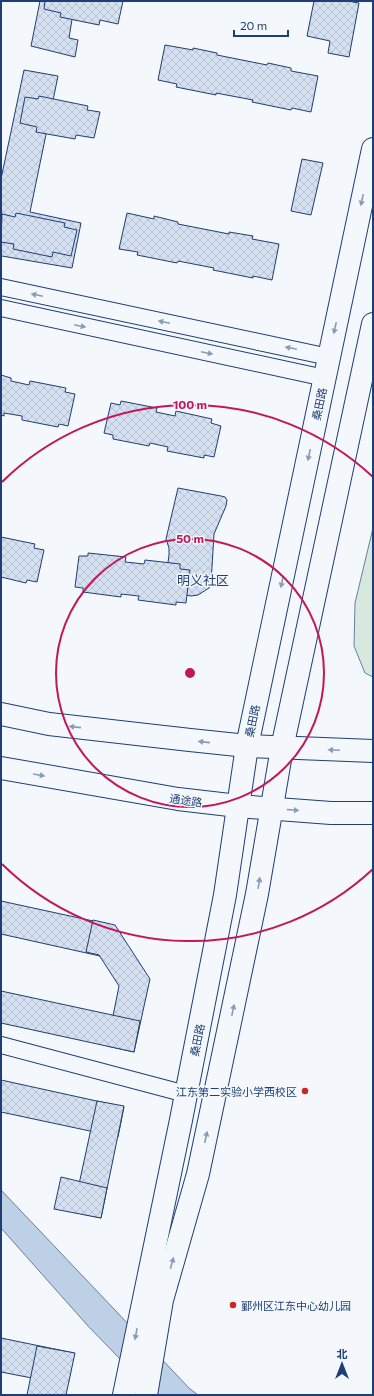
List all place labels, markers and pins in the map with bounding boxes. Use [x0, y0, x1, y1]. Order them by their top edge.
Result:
centre of rings [183, 666, 197, 680]
place label: 江东第二实验小学西校区 [176, 1085, 297, 1098]
marker: 江东第二实验小学西校区 [300, 1086, 310, 1096]
place label: 鄞州区江东中心幼儿园 [241, 1299, 351, 1312]
marker: 鄞州区江东中心幼儿园 [228, 1300, 238, 1310]

